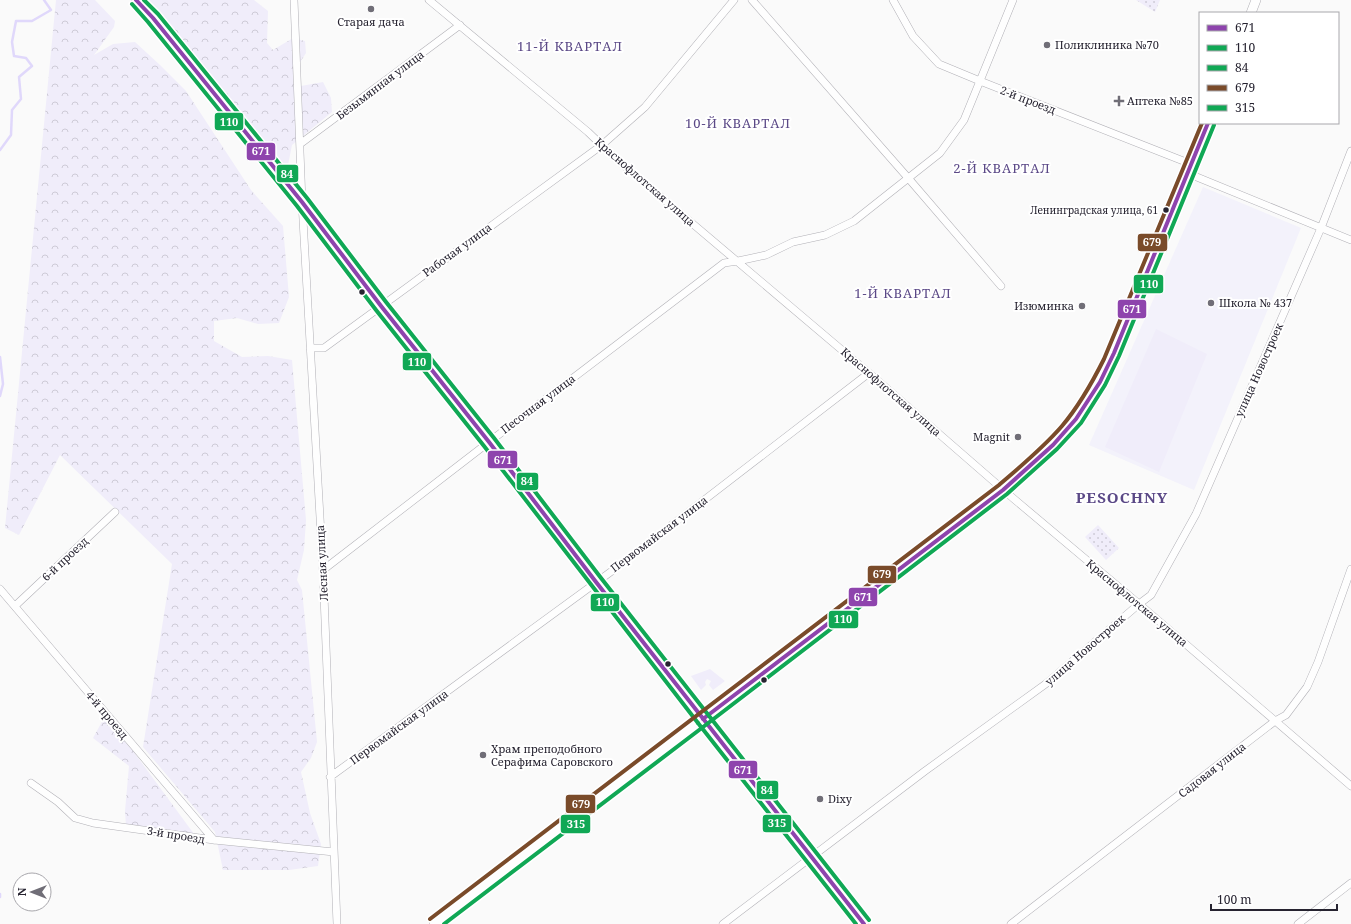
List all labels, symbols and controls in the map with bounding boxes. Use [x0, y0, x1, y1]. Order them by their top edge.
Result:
marker: Старая дача [366, 4, 376, 14]
legend [1199, 12, 1339, 124]
place label: Старая дача [337, 14, 405, 29]
text: 671 [1235, 19, 1255, 36]
district label: 11-Й КВАРТАЛ [517, 37, 623, 55]
place label: Поликлиника №70 [1055, 37, 1159, 52]
text: 110 [1235, 39, 1255, 56]
marker: Поликлиника №70 [1042, 40, 1052, 50]
street label: Безымянная улица [333, 47, 427, 123]
text: 84 [1235, 59, 1249, 76]
text: 679 [1235, 79, 1255, 96]
street label: 2-й проезд [998, 82, 1058, 117]
place label: Аптека №85 [1127, 93, 1193, 108]
marker: Аптека №85 [1114, 96, 1124, 106]
text: 315 [1235, 99, 1255, 116]
line badge: 110 [214, 112, 244, 131]
text: 110 [220, 114, 238, 129]
district label: 10-Й КВАРТАЛ [685, 114, 791, 132]
street label: Краснофлотская улица [592, 134, 699, 229]
line badge: 671 [246, 142, 276, 161]
text: 671 [252, 143, 270, 158]
district label: 2-Й КВАРТАЛ [953, 159, 1051, 177]
line badge: 84 [276, 164, 299, 183]
text: 84 [281, 166, 293, 181]
place label: Ленинградская улица, 61 [1030, 203, 1158, 217]
marker: Ленинградская улица, 61 [1161, 205, 1171, 215]
street label: Рабочая улица [419, 219, 494, 280]
line badge: 679 [1137, 233, 1168, 252]
text: 679 [1143, 234, 1161, 249]
line badge: 110 [1133, 274, 1164, 294]
text: 110 [1140, 276, 1158, 291]
district label: 1-Й КВАРТАЛ [854, 284, 952, 302]
unlabelled marker [357, 287, 367, 297]
place label: Школа № 437 [1219, 295, 1292, 310]
place label: Изюминка [1014, 298, 1074, 313]
marker: Школа № 437 [1206, 298, 1216, 308]
line badge: 671 [1117, 299, 1147, 319]
marker: Изюминка [1077, 301, 1087, 311]
text: 671 [1123, 301, 1141, 316]
street label: улица Новостроек [1231, 320, 1286, 419]
street label: Краснофлотская улица [838, 344, 945, 439]
line badge: 110 [402, 352, 432, 371]
text: 110 [408, 354, 426, 369]
street label: Песочная улица [497, 371, 578, 437]
place label: Magnit [973, 429, 1010, 444]
marker: Magnit [1013, 432, 1023, 442]
line badge: 671 [487, 450, 518, 469]
text: 671 [494, 452, 512, 467]
line badge: 84 [516, 472, 539, 491]
text: 84 [521, 473, 533, 488]
district label: PESOCHNY [1076, 487, 1168, 507]
street label: Первомайская улица [607, 492, 710, 575]
street label: Лесная улица [312, 525, 331, 601]
street label: 6-й проезд [38, 533, 91, 584]
street label: Краснофлотская улица [1083, 556, 1191, 650]
line badge: 679 [867, 565, 897, 584]
text: 679 [873, 566, 891, 581]
line badge: 671 [848, 587, 878, 607]
text: 671 [854, 589, 872, 604]
line badge: 110 [590, 593, 620, 612]
text: 110 [596, 594, 614, 609]
line badge: 110 [828, 610, 859, 629]
street label: улица Новостроек [1041, 610, 1128, 689]
text: 110 [834, 611, 852, 626]
unlabelled marker [663, 659, 673, 669]
unlabelled marker [759, 675, 769, 685]
street label: Первомайская улица [347, 686, 451, 767]
street label: 4-й проезд [83, 688, 132, 742]
street label: Садовая улица [1175, 739, 1248, 801]
place label: Храм преподобного Серафима Саровского [491, 741, 613, 769]
marker: Храм преподобного Серафима Саровского [478, 750, 488, 760]
line badge: 671 [728, 760, 758, 779]
text: 671 [734, 762, 752, 777]
line badge: 84 [756, 780, 779, 800]
text: 84 [761, 782, 773, 797]
place label: Dixy [828, 791, 853, 806]
line badge: 679 [565, 794, 596, 814]
marker: Dixy [815, 794, 825, 804]
text: 679 [572, 796, 590, 811]
line badge: 315 [560, 814, 591, 834]
line badge: 315 [762, 814, 792, 833]
text: 315 [768, 815, 786, 830]
text: 315 [567, 816, 585, 831]
street label: 3-й проезд [146, 823, 206, 847]
north arrow [12, 872, 52, 912]
scale bar [1211, 886, 1337, 912]
text: N [14, 887, 29, 896]
text: 100 m [1217, 891, 1252, 908]

